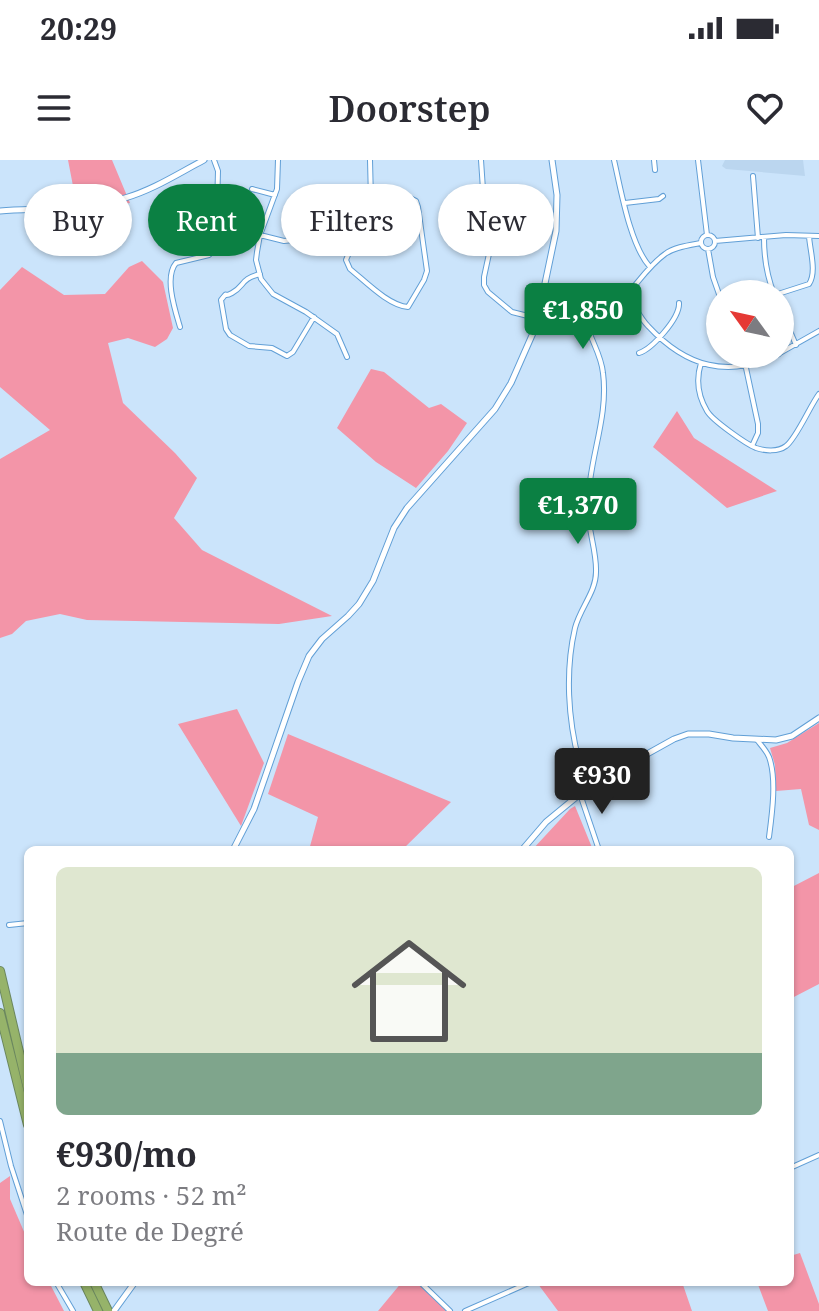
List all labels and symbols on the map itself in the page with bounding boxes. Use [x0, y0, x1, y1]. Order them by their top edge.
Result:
north arrow [706, 280, 794, 368]
pin: €1,850 [518, 283, 648, 351]
pin: €1,370 [513, 478, 643, 546]
pin: €930 [555, 748, 649, 816]

